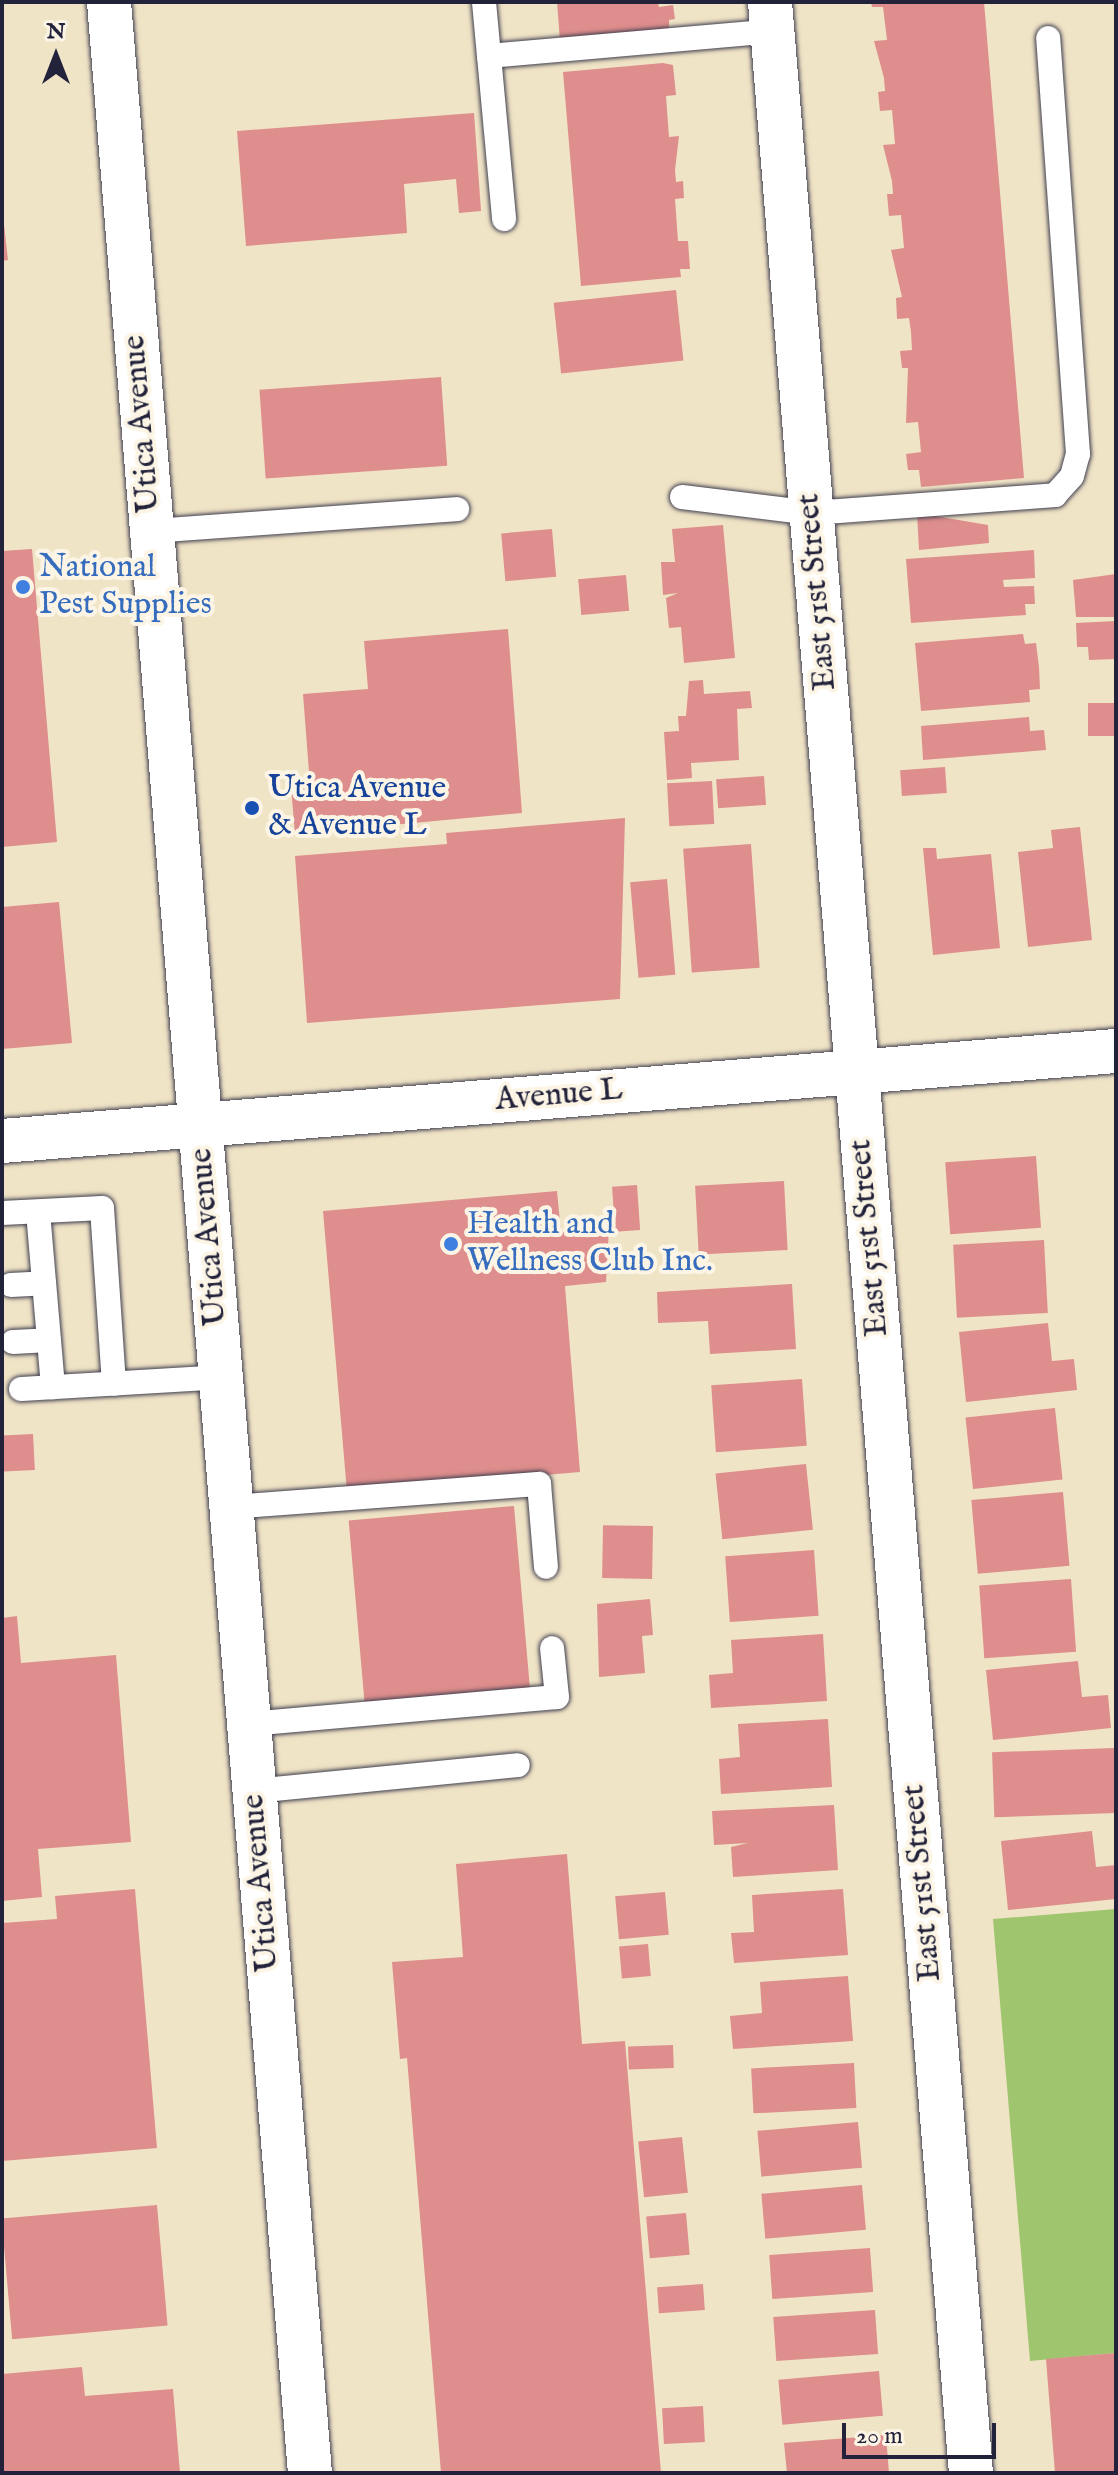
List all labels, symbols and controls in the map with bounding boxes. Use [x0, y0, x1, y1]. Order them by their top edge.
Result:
north arrow [16, 16, 96, 96]
text: N [46, 18, 66, 46]
street label: Utica Avenue [116, 334, 170, 514]
street label: East 51st Street [790, 492, 846, 692]
place label: National Pest Supplies [39, 550, 212, 625]
marker: National Pest Supplies [14, 578, 32, 596]
place label: Utica Avenue & Avenue L [268, 771, 446, 846]
marker: Utica Avenue & Avenue L [243, 799, 261, 817]
street label: Avenue L [494, 1071, 624, 1121]
street label: East 51st Street [842, 1138, 898, 1338]
street label: Utica Avenue [183, 1147, 237, 1327]
place label: Health and Wellness Club Inc. [467, 1207, 713, 1282]
marker: Health and Wellness Club Inc. [442, 1235, 460, 1253]
street label: East 51st Street [895, 1783, 951, 1983]
street label: Utica Avenue [235, 1793, 289, 1973]
scale bar [846, 2407, 1000, 2457]
text: 20 m [856, 2421, 903, 2452]

